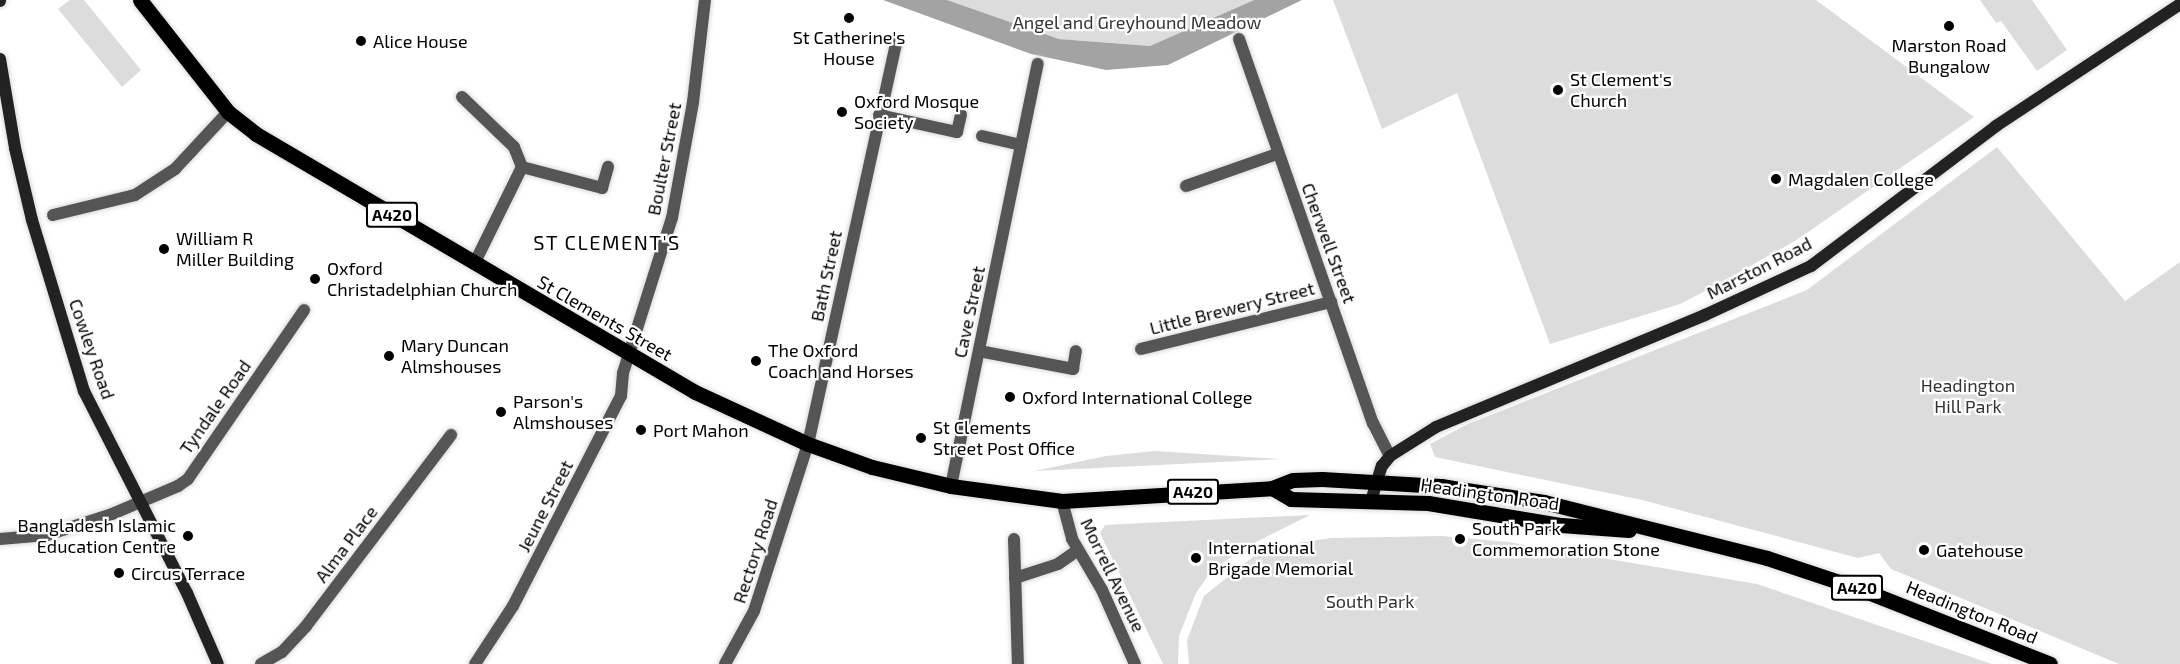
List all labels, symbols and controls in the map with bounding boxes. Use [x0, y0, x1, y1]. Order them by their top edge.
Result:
marker: St Catherine's House [842, 11, 856, 25]
park label: Angel and Greyhound Meadow [1012, 11, 1262, 33]
marker: Marston Road Bungalow [1942, 19, 1956, 33]
place label: St Catherine's House [793, 27, 905, 70]
place label: Alice House [373, 30, 468, 52]
marker: Alice House [354, 34, 368, 48]
place label: Marston Road Bungalow [1891, 35, 2007, 78]
place label: St Clement's Church [1570, 69, 1672, 112]
marker: St Clement's Church [1551, 83, 1565, 97]
place label: Oxford Mosque Society [854, 91, 979, 134]
street label: Boulter Street [642, 101, 686, 217]
marker: Oxford Mosque Society [835, 105, 849, 119]
place label: Magdalen College [1788, 168, 1934, 190]
marker: Magdalen College [1769, 172, 1783, 186]
street label: Cherwell Street [1297, 180, 1361, 306]
road number: A420 [365, 202, 419, 228]
place label: William R Miller Building [176, 228, 294, 270]
street label: Bath Street [806, 229, 846, 323]
district label: ST CLEMENT'S [533, 230, 681, 254]
street label: Marston Road [1703, 232, 1815, 304]
marker: William R Miller Building [157, 242, 171, 256]
place label: Oxford Christadelphian Church [327, 258, 518, 300]
street label: Cave Street [949, 264, 989, 360]
street label: St Clements Street [534, 271, 676, 365]
marker: Oxford Christadelphian Church [308, 272, 322, 286]
street label: Little Brewery Street [1147, 277, 1317, 339]
street label: Cowley Road [65, 296, 119, 402]
place label: Mary Duncan Almshouses [401, 335, 509, 378]
place label: The Oxford Coach and Horses [768, 340, 914, 382]
marker: Mary Duncan Almshouses [382, 349, 396, 363]
marker: The Oxford Coach and Horses [749, 354, 763, 368]
street label: Tyndale Road [175, 356, 255, 458]
park label: Headington Hill Park [1921, 375, 2015, 418]
place label: Oxford International College [1022, 386, 1253, 408]
marker: Oxford International College [1003, 390, 1017, 404]
place label: Parson's Almshouses [513, 391, 613, 434]
marker: Parson's Almshouses [494, 405, 508, 419]
place label: St Clements Street Post Office [933, 417, 1075, 460]
place label: Port Mahon [653, 419, 749, 441]
marker: Port Mahon [634, 423, 648, 437]
marker: St Clements Street Post Office [914, 431, 928, 445]
street label: Jeune Street [513, 456, 577, 556]
street label: Headington Road [1419, 474, 1561, 514]
road number: A420 [1166, 479, 1220, 505]
street label: Rectory Road [728, 496, 782, 606]
street label: Alma Place [310, 501, 382, 587]
street label: Morrell Avenue [1076, 514, 1150, 636]
place label: Bangladesh Islamic Education Centre [18, 515, 176, 558]
place label: South Park Commemoration Stone [1472, 518, 1660, 560]
marker: Bangladesh Islamic Education Centre [181, 529, 195, 543]
marker: South Park Commemoration Stone [1453, 532, 1467, 546]
place label: International Brigade Memorial [1208, 537, 1353, 580]
place label: Gatehouse [1936, 539, 2023, 561]
marker: Gatehouse [1917, 543, 1931, 557]
marker: International Brigade Memorial [1189, 551, 1203, 565]
place label: Circus Terrace [131, 562, 246, 584]
marker: Circus Terrace [112, 566, 126, 580]
road number: A420 [1830, 575, 1884, 601]
street label: Headington Road [1903, 576, 2041, 648]
park label: South Park [1326, 590, 1414, 612]

